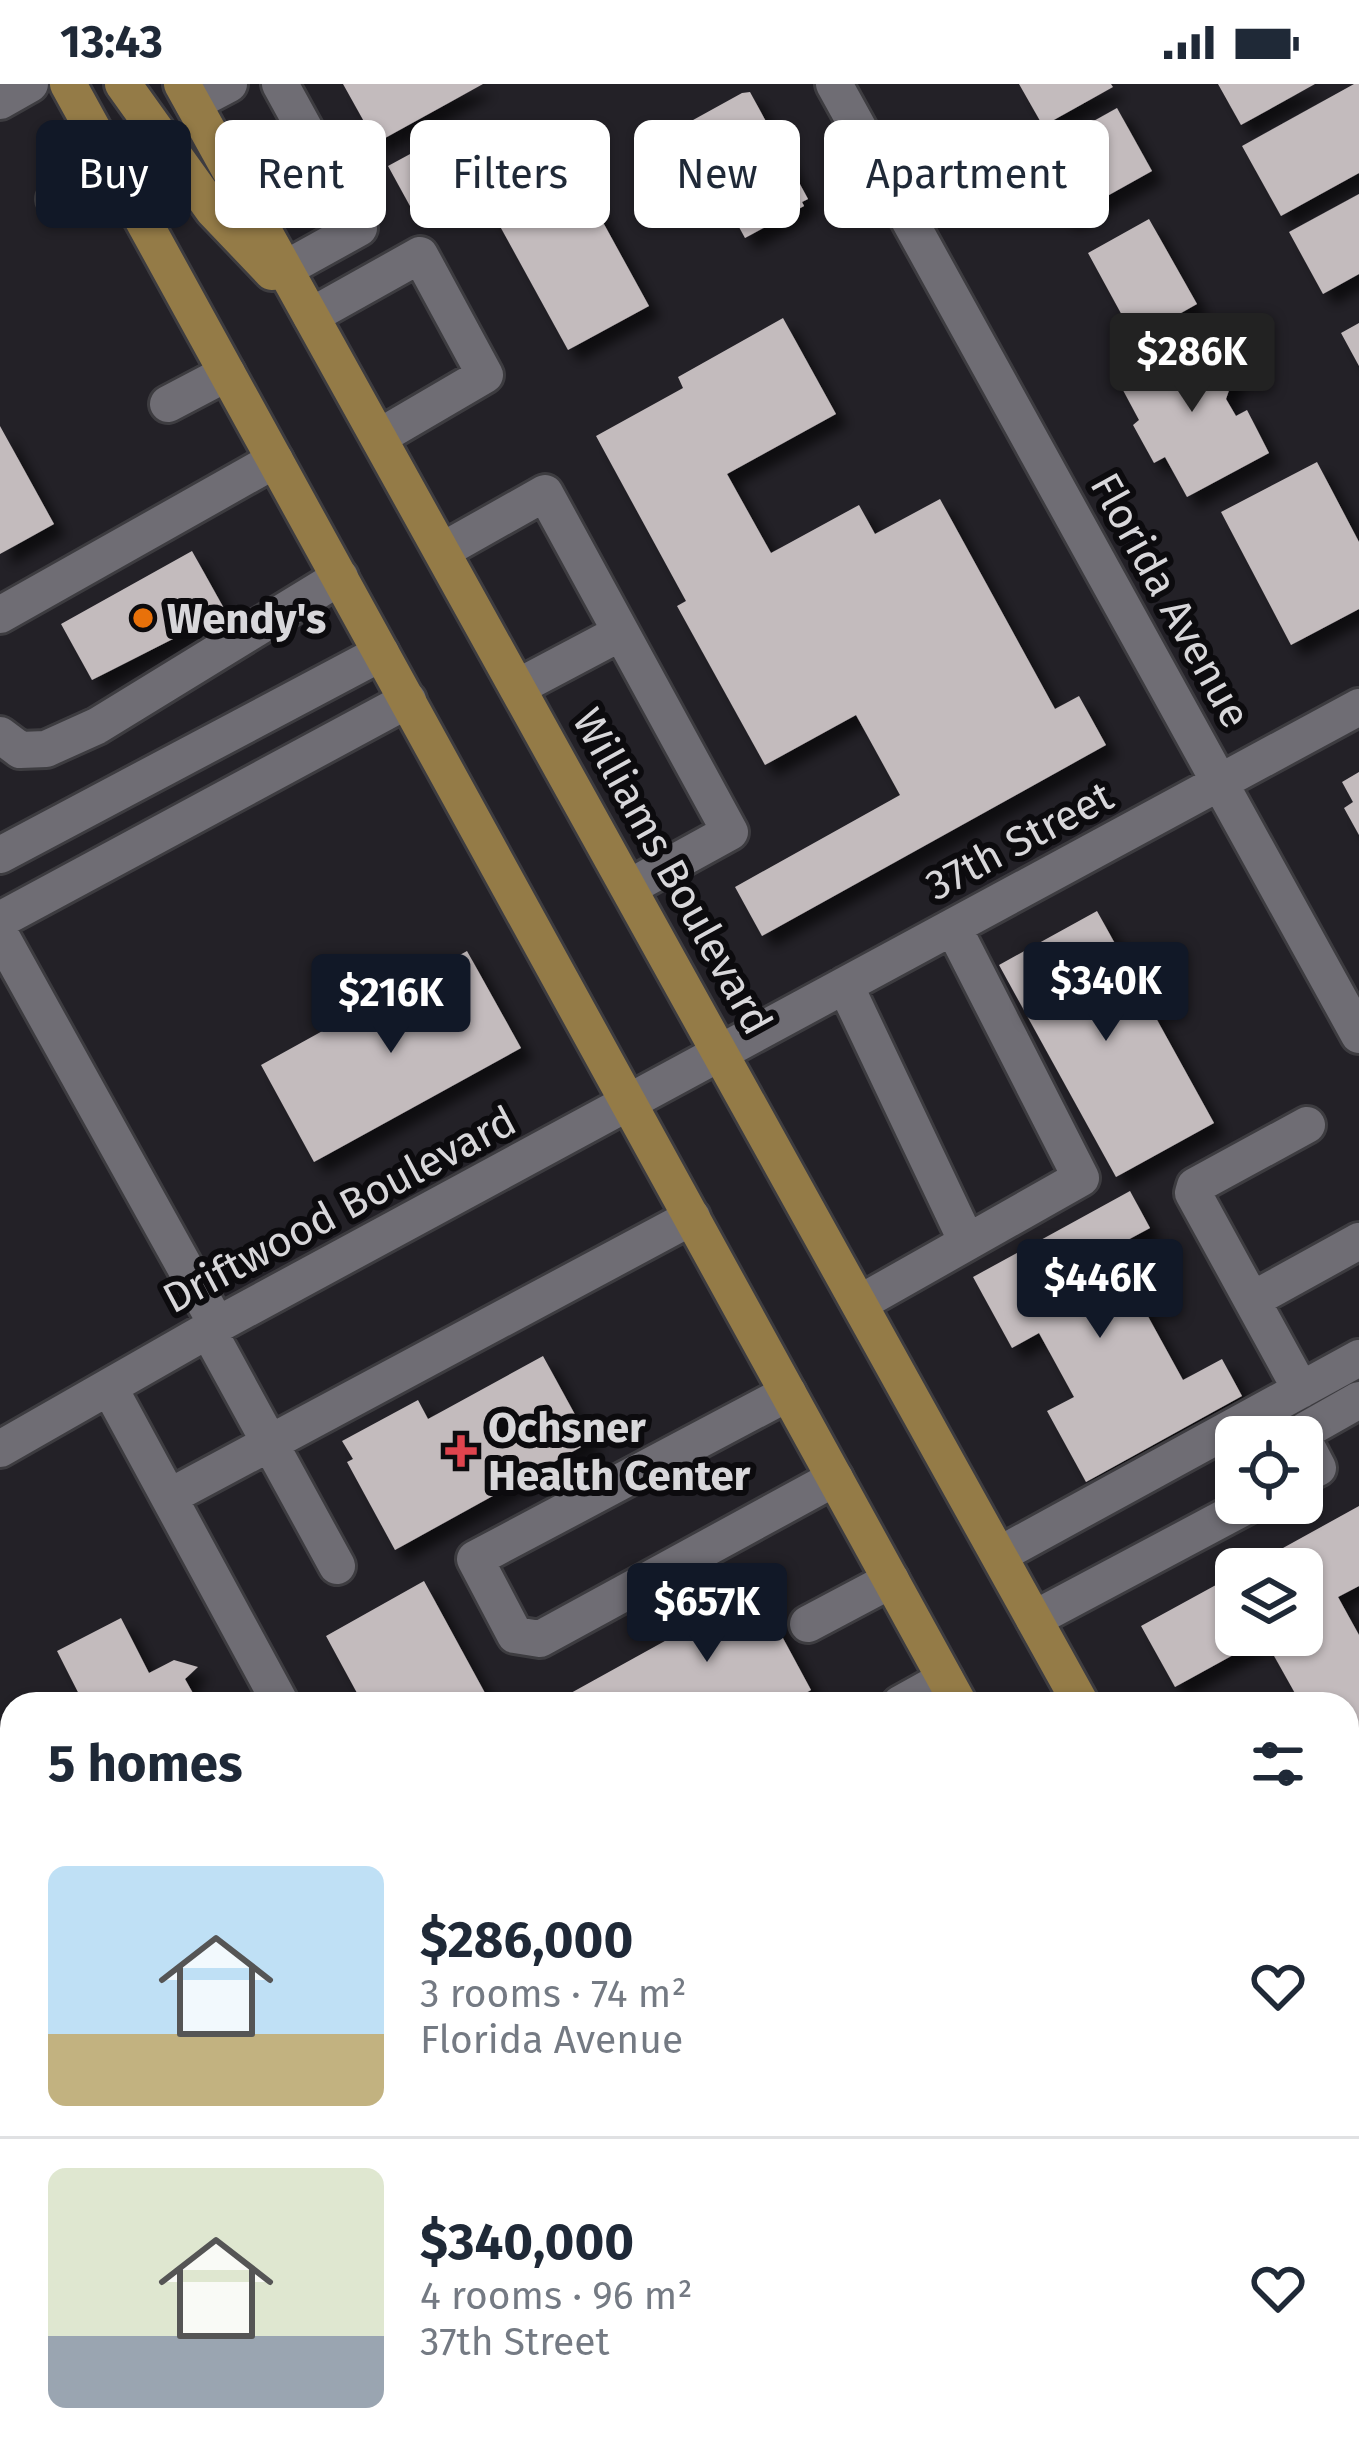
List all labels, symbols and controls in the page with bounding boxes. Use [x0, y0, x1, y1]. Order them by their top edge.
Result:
text: 13:43 [60, 15, 163, 69]
chip: Buy [36, 120, 191, 228]
chip: Rent [215, 120, 386, 228]
chip: Filters [410, 120, 610, 228]
chip: New [634, 120, 800, 228]
chip: Apartment [824, 120, 1109, 228]
pin: $286K [1108, 313, 1276, 415]
text: $286K [1137, 329, 1247, 375]
street label: Florida Avenue [1080, 464, 1261, 737]
place label: Wendy's [167, 594, 326, 644]
marker: Wendy's [130, 605, 156, 631]
street label: Williams Boulevard [562, 700, 782, 1043]
street label: 37th Street [918, 770, 1122, 911]
pin: $340K [1022, 942, 1190, 1044]
pin: $216K [307, 954, 475, 1056]
text: $340K [1050, 958, 1162, 1004]
text: $216K [338, 970, 444, 1016]
street label: Driftwood Boulevard [155, 1096, 524, 1324]
pin: $446K [1016, 1239, 1184, 1341]
text: $446K [1044, 1255, 1156, 1301]
place label: Ochsner Health Center [488, 1403, 751, 1501]
map controls [1215, 1416, 1323, 1656]
button: locate [1215, 1416, 1323, 1524]
marker: Ochsner Health Center [445, 1435, 477, 1467]
button: layers [1215, 1548, 1323, 1656]
pin: $657K [623, 1563, 791, 1665]
text: $657K [654, 1579, 760, 1625]
icon: filters [1245, 1731, 1311, 1797]
text: 5 homes [48, 1733, 243, 1795]
text: $286,000 [420, 1909, 633, 1971]
icon: home [144, 1914, 288, 2058]
icon: heart [1245, 1953, 1311, 2019]
text: 3 rooms · 74 m² [420, 1971, 687, 2017]
text: Florida Avenue [420, 2017, 683, 2063]
text: $340,000 [420, 2211, 634, 2273]
icon: home [144, 2216, 288, 2360]
icon: heart [1245, 2255, 1311, 2321]
text: 4 rooms · 96 m² [420, 2273, 693, 2319]
text: 37th Street [420, 2319, 610, 2365]

